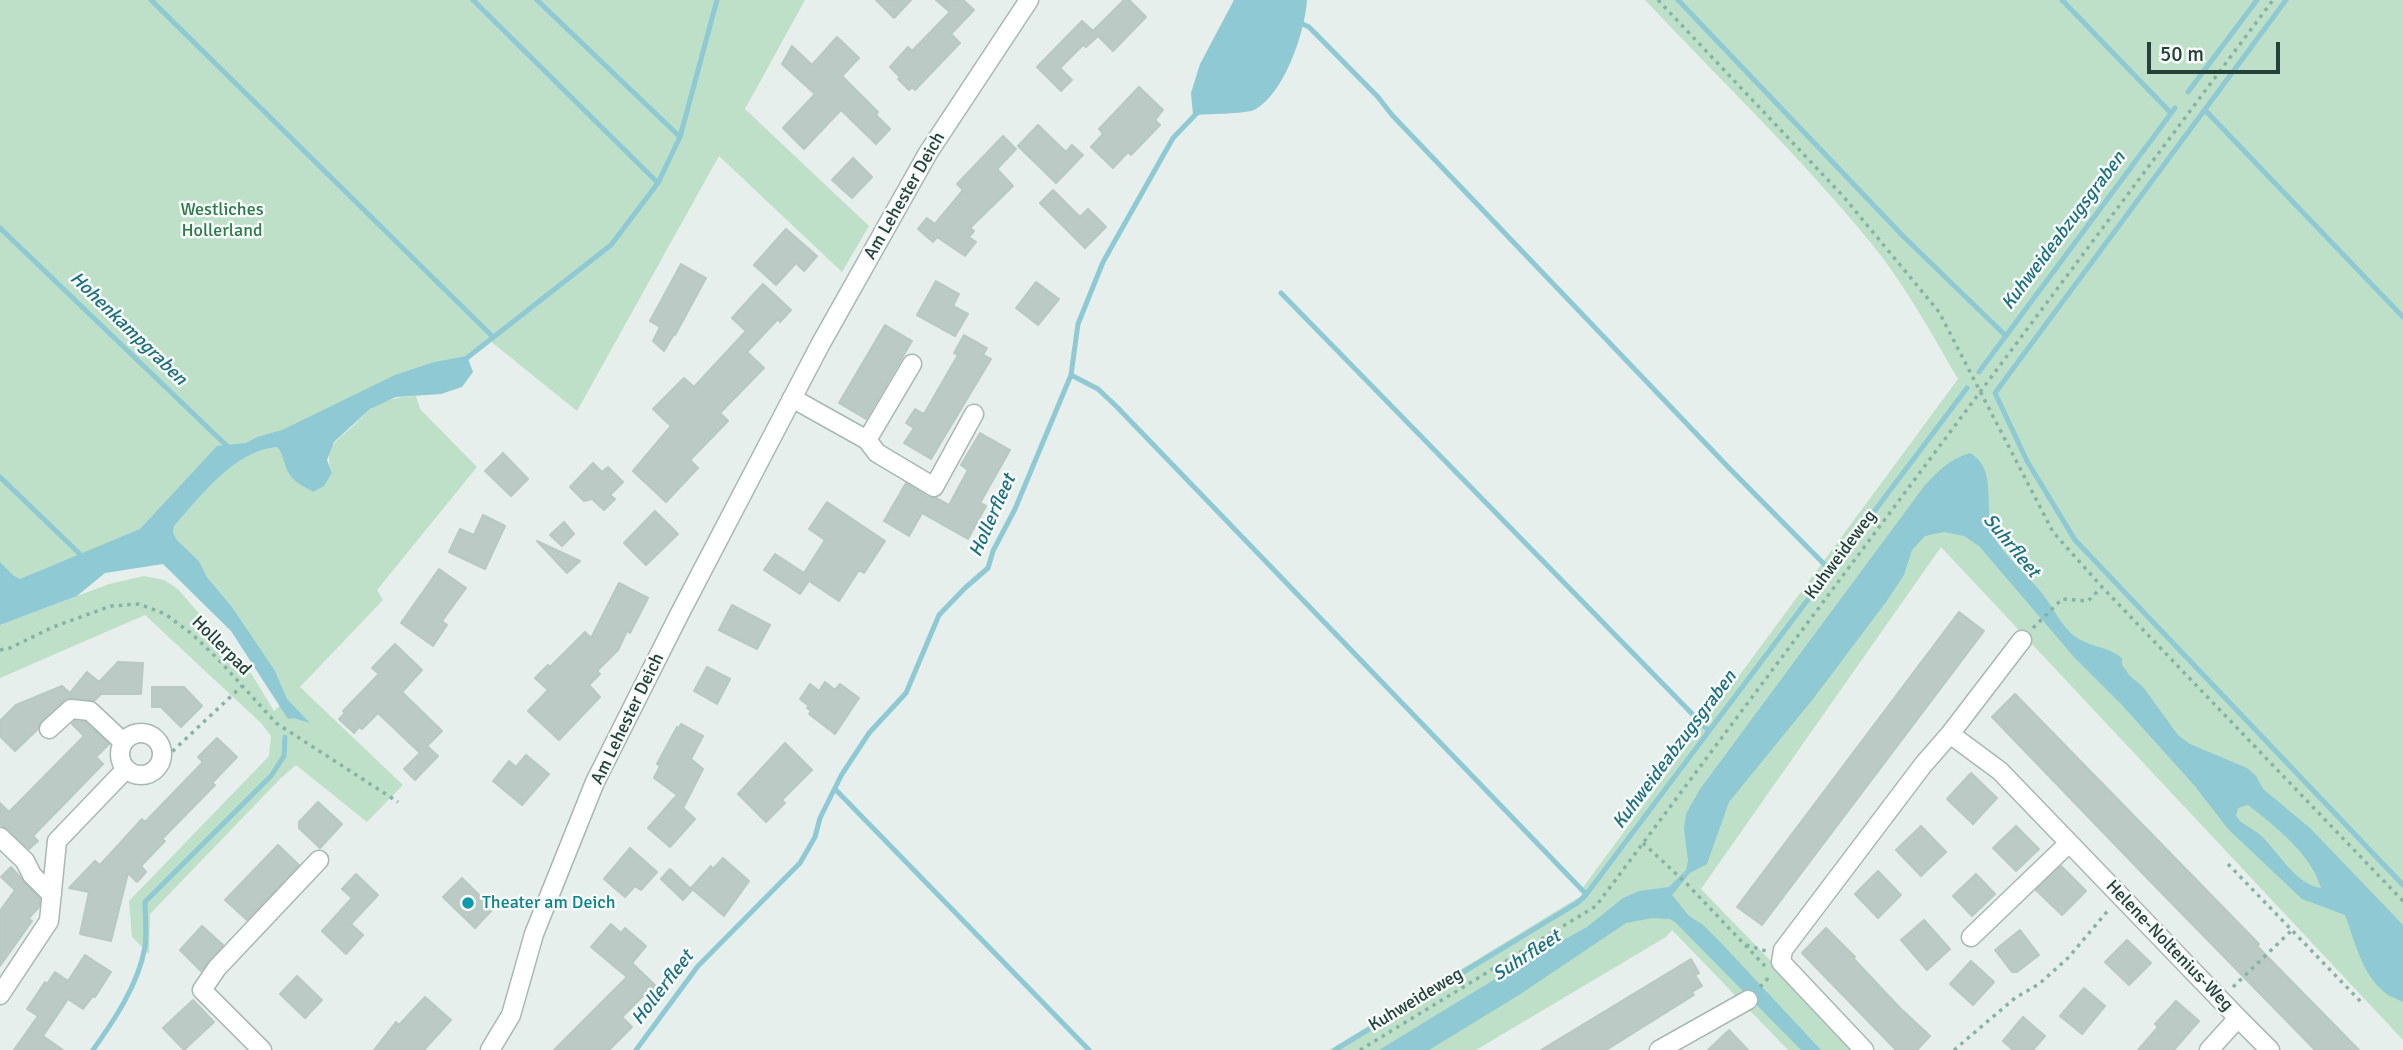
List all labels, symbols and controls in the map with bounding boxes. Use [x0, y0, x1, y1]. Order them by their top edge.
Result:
scale bar [2151, 28, 2284, 72]
text: 50 m [2160, 41, 2204, 67]
street label: Am Lehester Deich [860, 128, 950, 264]
water label: Kuhweideabzugsgraben [1997, 147, 2131, 315]
park label: Westliches Hollerland [180, 199, 264, 242]
water label: Hohenkampgraben [65, 267, 191, 391]
water label: Hollerfleet [965, 471, 1021, 561]
street label: Kuhweideweg [1800, 506, 1882, 604]
water label: Suhrfleet [1978, 510, 2044, 582]
street label: Hollerpad [187, 612, 255, 680]
street label: Am Lehester Deich [587, 650, 669, 788]
water label: Kuhweideabzugsgraben [1608, 666, 1742, 834]
street label: Helene-Noltenius-Weg [2101, 876, 2237, 1016]
place label: Theater am Deich [482, 892, 616, 914]
marker: Theater am Deich [460, 895, 476, 911]
water label: Suhrfleet [1489, 926, 1565, 986]
water label: Hollerfleet [627, 946, 699, 1030]
street label: Kuhweideweg [1365, 963, 1467, 1037]

